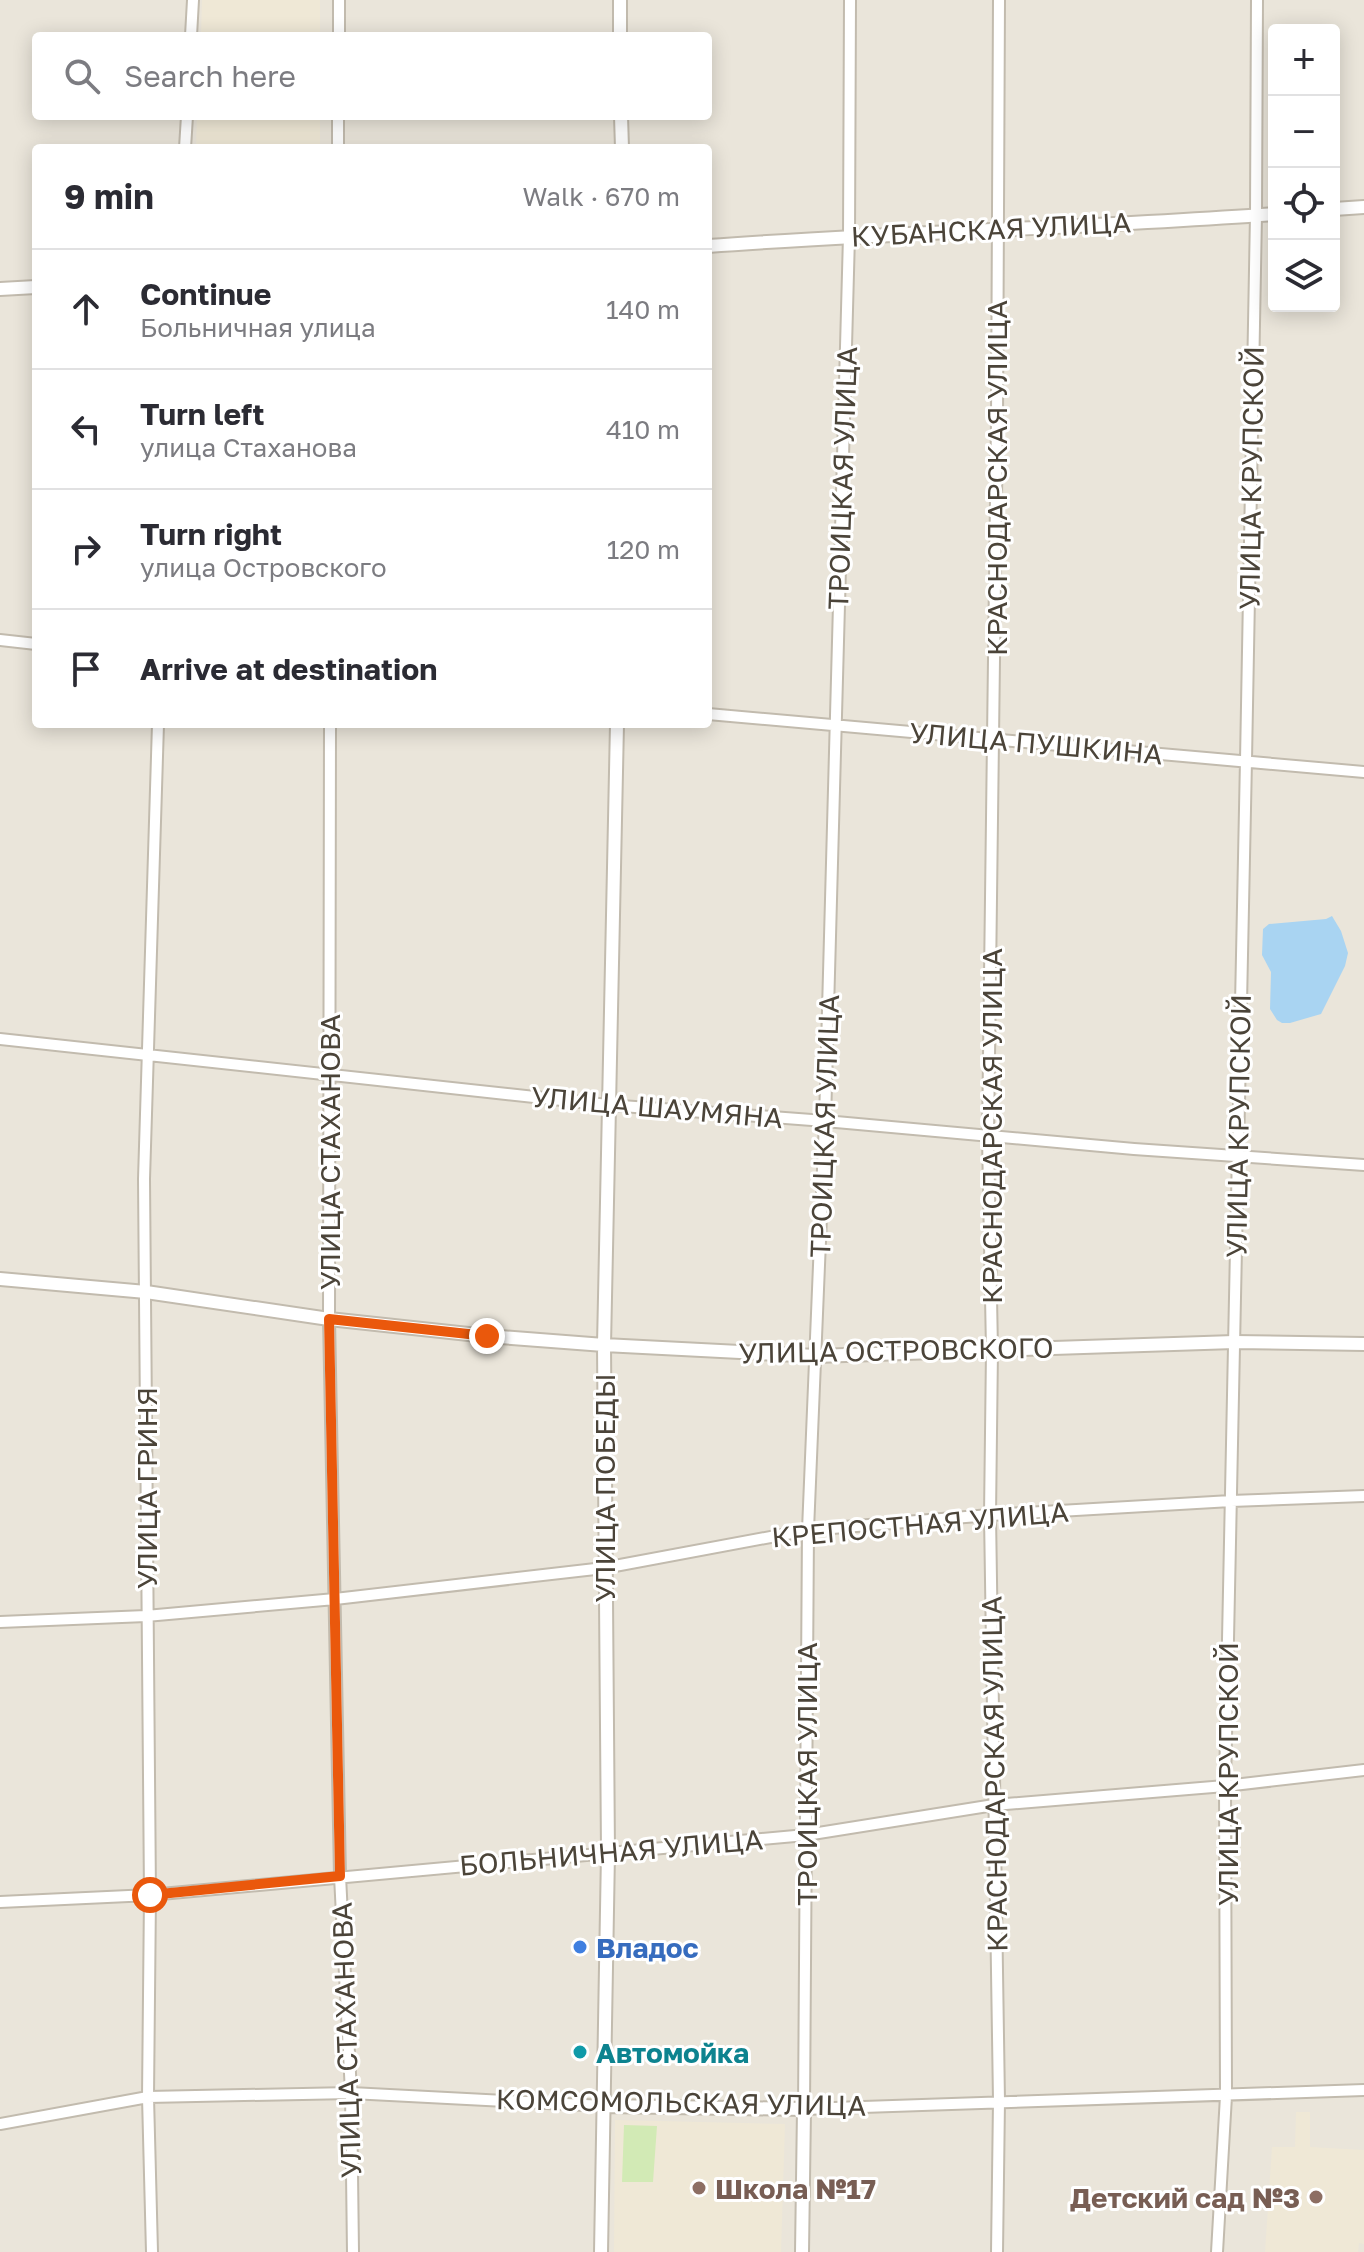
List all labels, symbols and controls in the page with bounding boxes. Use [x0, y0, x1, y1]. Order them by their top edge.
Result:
map controls [1268, 24, 1340, 312]
button: + [1268, 24, 1340, 96]
search box [32, 32, 712, 120]
icon: search [60, 54, 104, 98]
text: Search here [124, 58, 296, 94]
button: − [1268, 96, 1340, 168]
button: locate [1268, 168, 1340, 240]
text: 9 min [64, 176, 154, 216]
text: Walk · 670 m [522, 181, 680, 212]
street label: КУБАНСКАЯ УЛИЦА [850, 205, 1132, 253]
button: layers [1268, 240, 1340, 312]
text: Continue [140, 276, 271, 312]
icon: ahead [64, 287, 108, 331]
text: 140 m [606, 294, 680, 325]
street label: КРАСНОДАРСКАЯ УЛИЦА [980, 300, 1013, 656]
text: Больничная улица [140, 312, 376, 343]
street label: ТРОИЦКАЯ УЛИЦА [821, 345, 863, 610]
street label: УЛИЦА КРУПСКОЙ [1232, 346, 1270, 610]
text: Turn left [140, 396, 265, 432]
icon: left [64, 407, 108, 451]
text: 410 m [606, 414, 680, 445]
text: улица Стаханова [140, 432, 357, 463]
text: Turn right [140, 516, 282, 552]
icon: right [64, 527, 108, 571]
text: 120 m [607, 534, 680, 565]
text: улица Островского [140, 552, 387, 583]
icon: arrive [64, 647, 108, 691]
text: Arrive at destination [140, 651, 437, 687]
street label: УЛИЦА ПУШКИНА [908, 715, 1164, 771]
street label: КРАСНОДАРСКАЯ УЛИЦА [975, 948, 1008, 1304]
street label: ТРОИЦКАЯ УЛИЦА [803, 993, 845, 1258]
street label: УЛИЦА КРУПСКОЙ [1219, 994, 1257, 1258]
street label: УЛИЦА СТАХАНОВА [313, 1014, 346, 1290]
street label: УЛИЦА ШАУМЯНА [530, 1080, 785, 1134]
route end [469, 1318, 505, 1354]
street label: УЛИЦА ОСТРОВСКОГО [738, 1331, 1054, 1369]
street label: УЛИЦА ПОБЕДЫ [588, 1373, 621, 1603]
street label: УЛИЦА ГРИНЯ [130, 1387, 163, 1589]
street label: КРЕПОСТНАЯ УЛИЦА [770, 1495, 1070, 1553]
street label: КРАСНОДАРСКАЯ УЛИЦА [974, 1595, 1014, 1952]
street label: ТРОИЦКАЯ УЛИЦА [790, 1642, 823, 1906]
street label: УЛИЦА КРУПСКОЙ [1211, 1642, 1244, 1906]
street label: БОЛЬНИЧНАЯ УЛИЦА [458, 1822, 764, 1882]
route start [132, 1877, 168, 1913]
street label: УЛИЦА СТАХАНОВА [325, 1901, 367, 2179]
place label: Владос [596, 1931, 699, 1964]
marker: Владос [571, 1938, 589, 1956]
place label: Автомойка [596, 2036, 749, 2069]
marker: Автомойка [571, 2043, 589, 2061]
street label: КОМСОМОЛЬСКАЯ УЛИЦА [496, 2082, 867, 2122]
place label: Школа №17 [715, 2172, 876, 2205]
marker: Школа №17 [690, 2179, 708, 2197]
place label: Детский сад №3 [1070, 2181, 1300, 2214]
marker: Детский сад №3 [1307, 2188, 1325, 2206]

